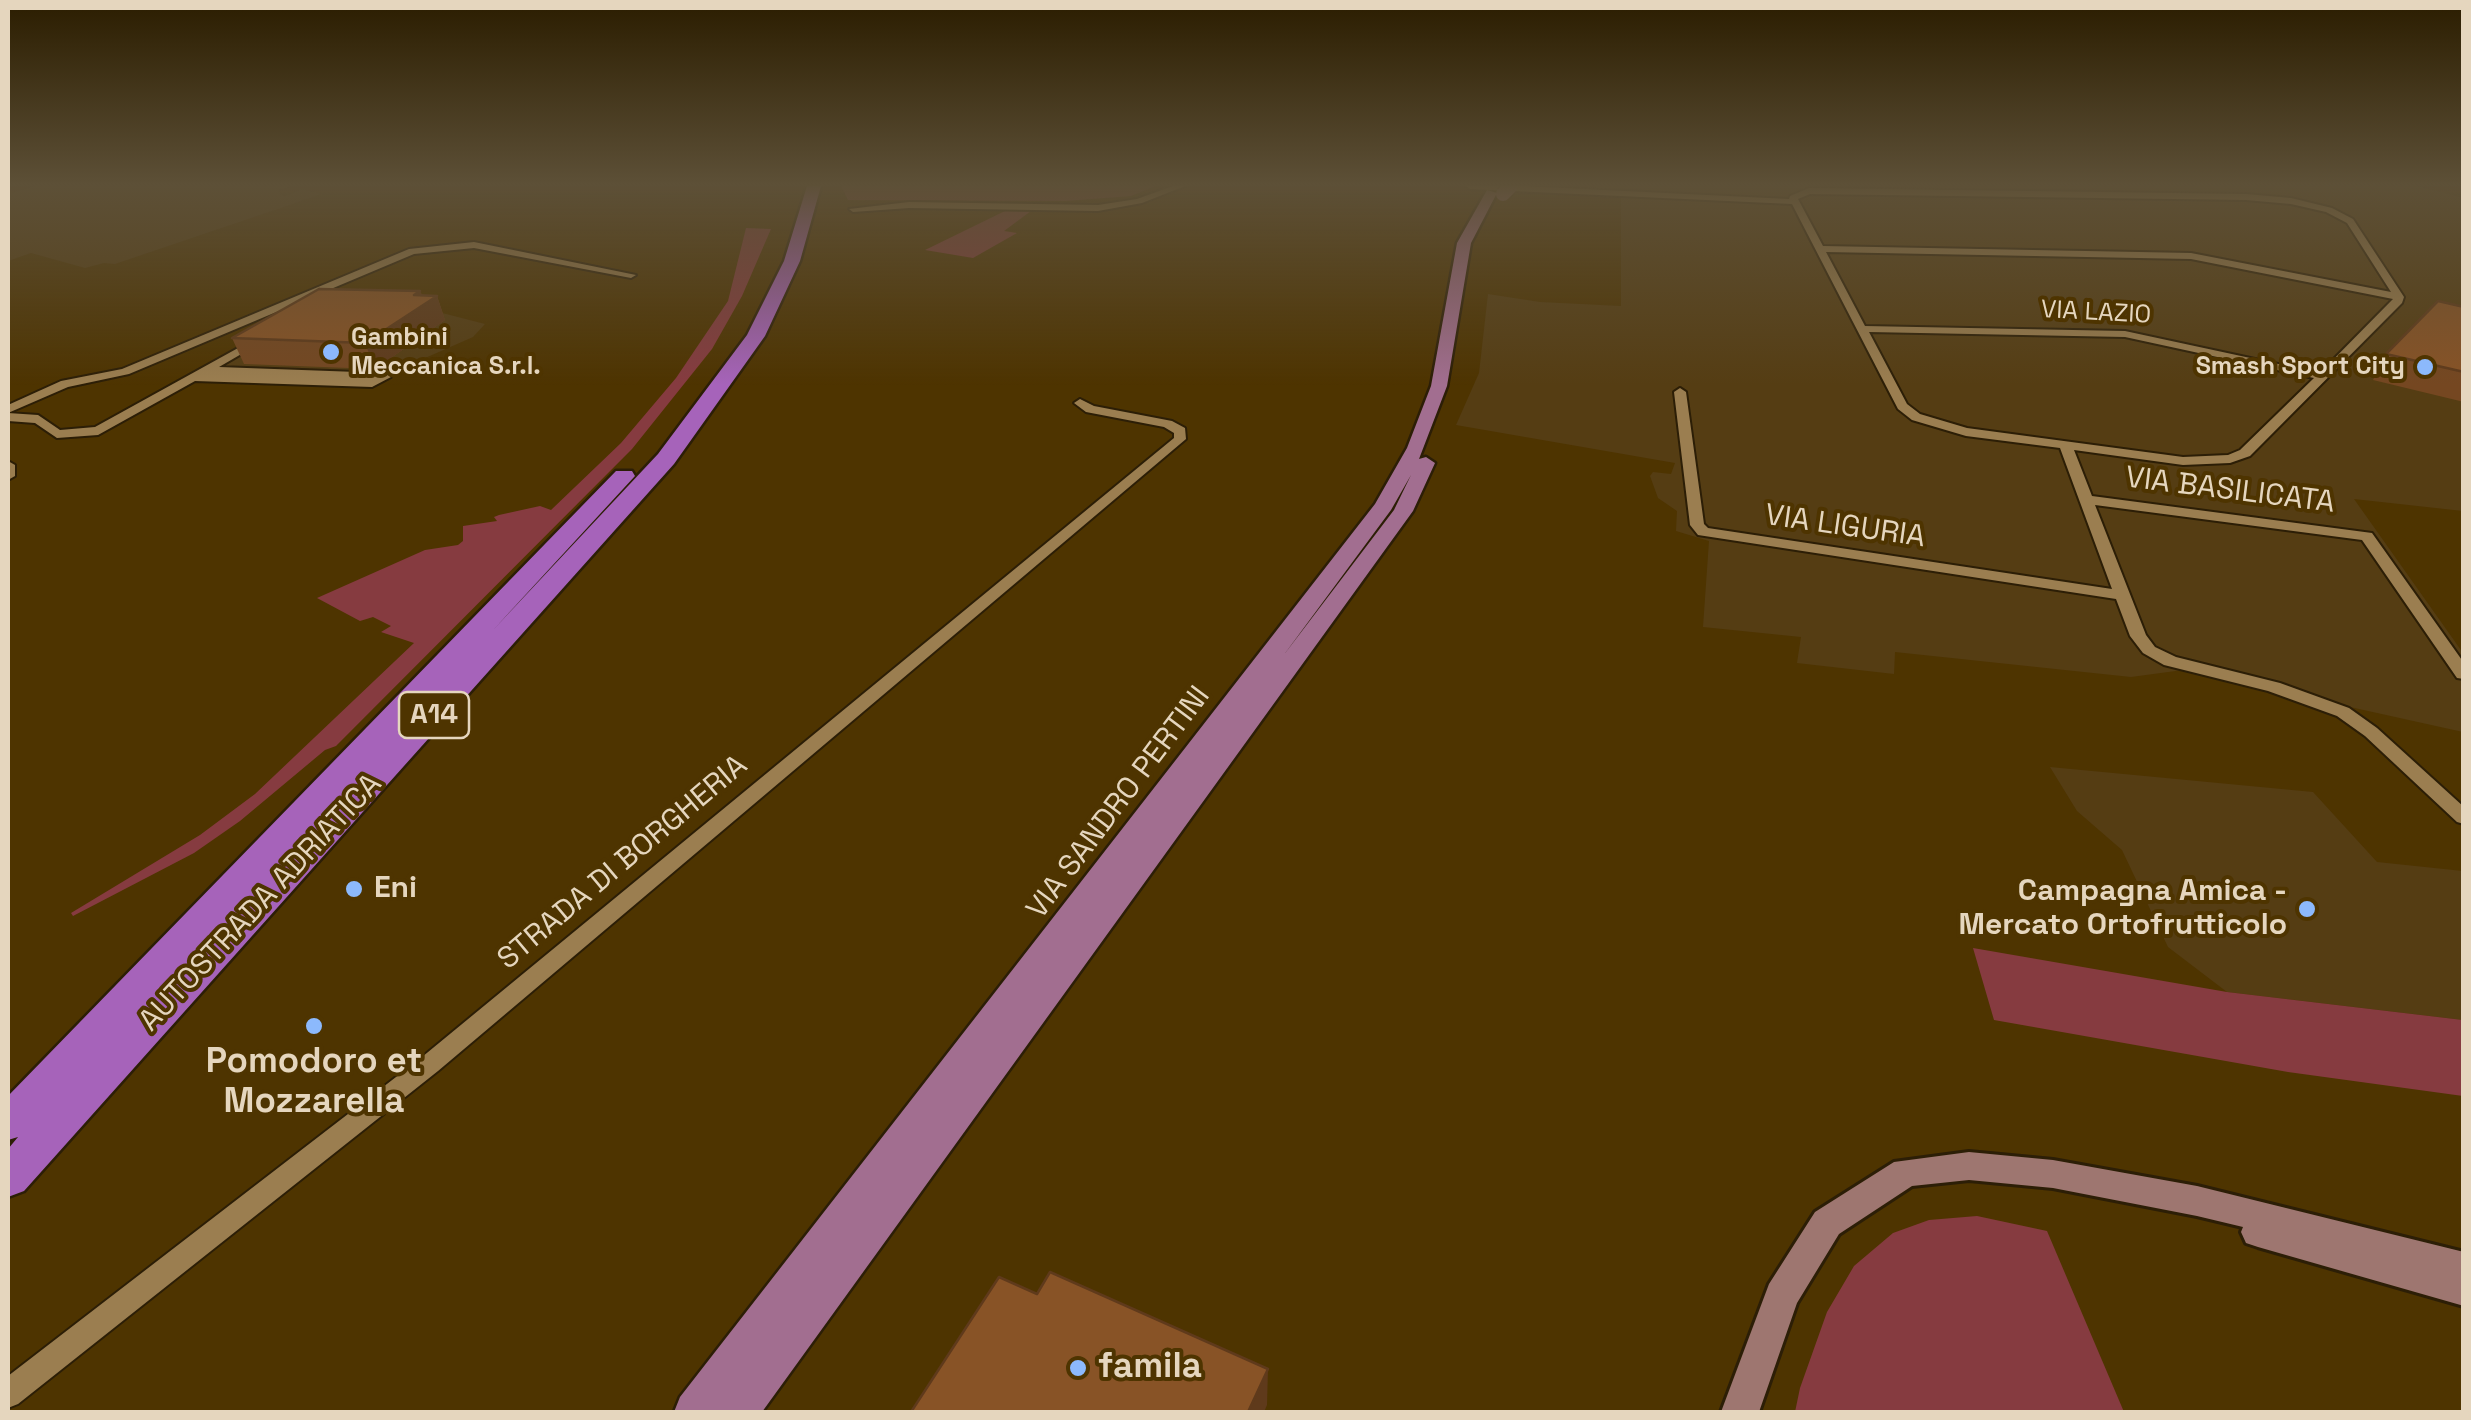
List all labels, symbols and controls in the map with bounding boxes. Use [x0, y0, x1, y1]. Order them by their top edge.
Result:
street label: VIA LAZIO [2040, 295, 2152, 331]
place label: Gambini Meccanica S.r.l. [351, 323, 541, 382]
marker: Gambini Meccanica S.r.l. [320, 341, 342, 363]
place label: Smash Sport City [2196, 352, 2405, 382]
marker: Smash Sport City [2414, 356, 2436, 378]
street label: VIA BASILICATA [2123, 460, 2337, 522]
street label: VIA LIGURIA [1763, 498, 1927, 556]
street label: VIA SANDRO PERTINI [1020, 680, 1218, 926]
road number: A14 [399, 692, 469, 738]
street label: STRADA DI BORGHERIA [491, 748, 755, 978]
street label: AUTOSTRADA ADRIATICA [132, 767, 390, 1039]
place label: Eni [374, 871, 417, 907]
place label: Campagna Amica - Mercato Ortofrutticolo [1959, 874, 2287, 944]
marker: Eni [343, 878, 365, 900]
marker: Campagna Amica - Mercato Ortofrutticolo [2296, 898, 2318, 920]
marker: Pomodoro et Mozzarella [303, 1015, 325, 1037]
place label: Pomodoro et Mozzarella [206, 1042, 422, 1124]
place label: famila [1098, 1347, 1202, 1389]
marker: famila [1067, 1357, 1089, 1379]

